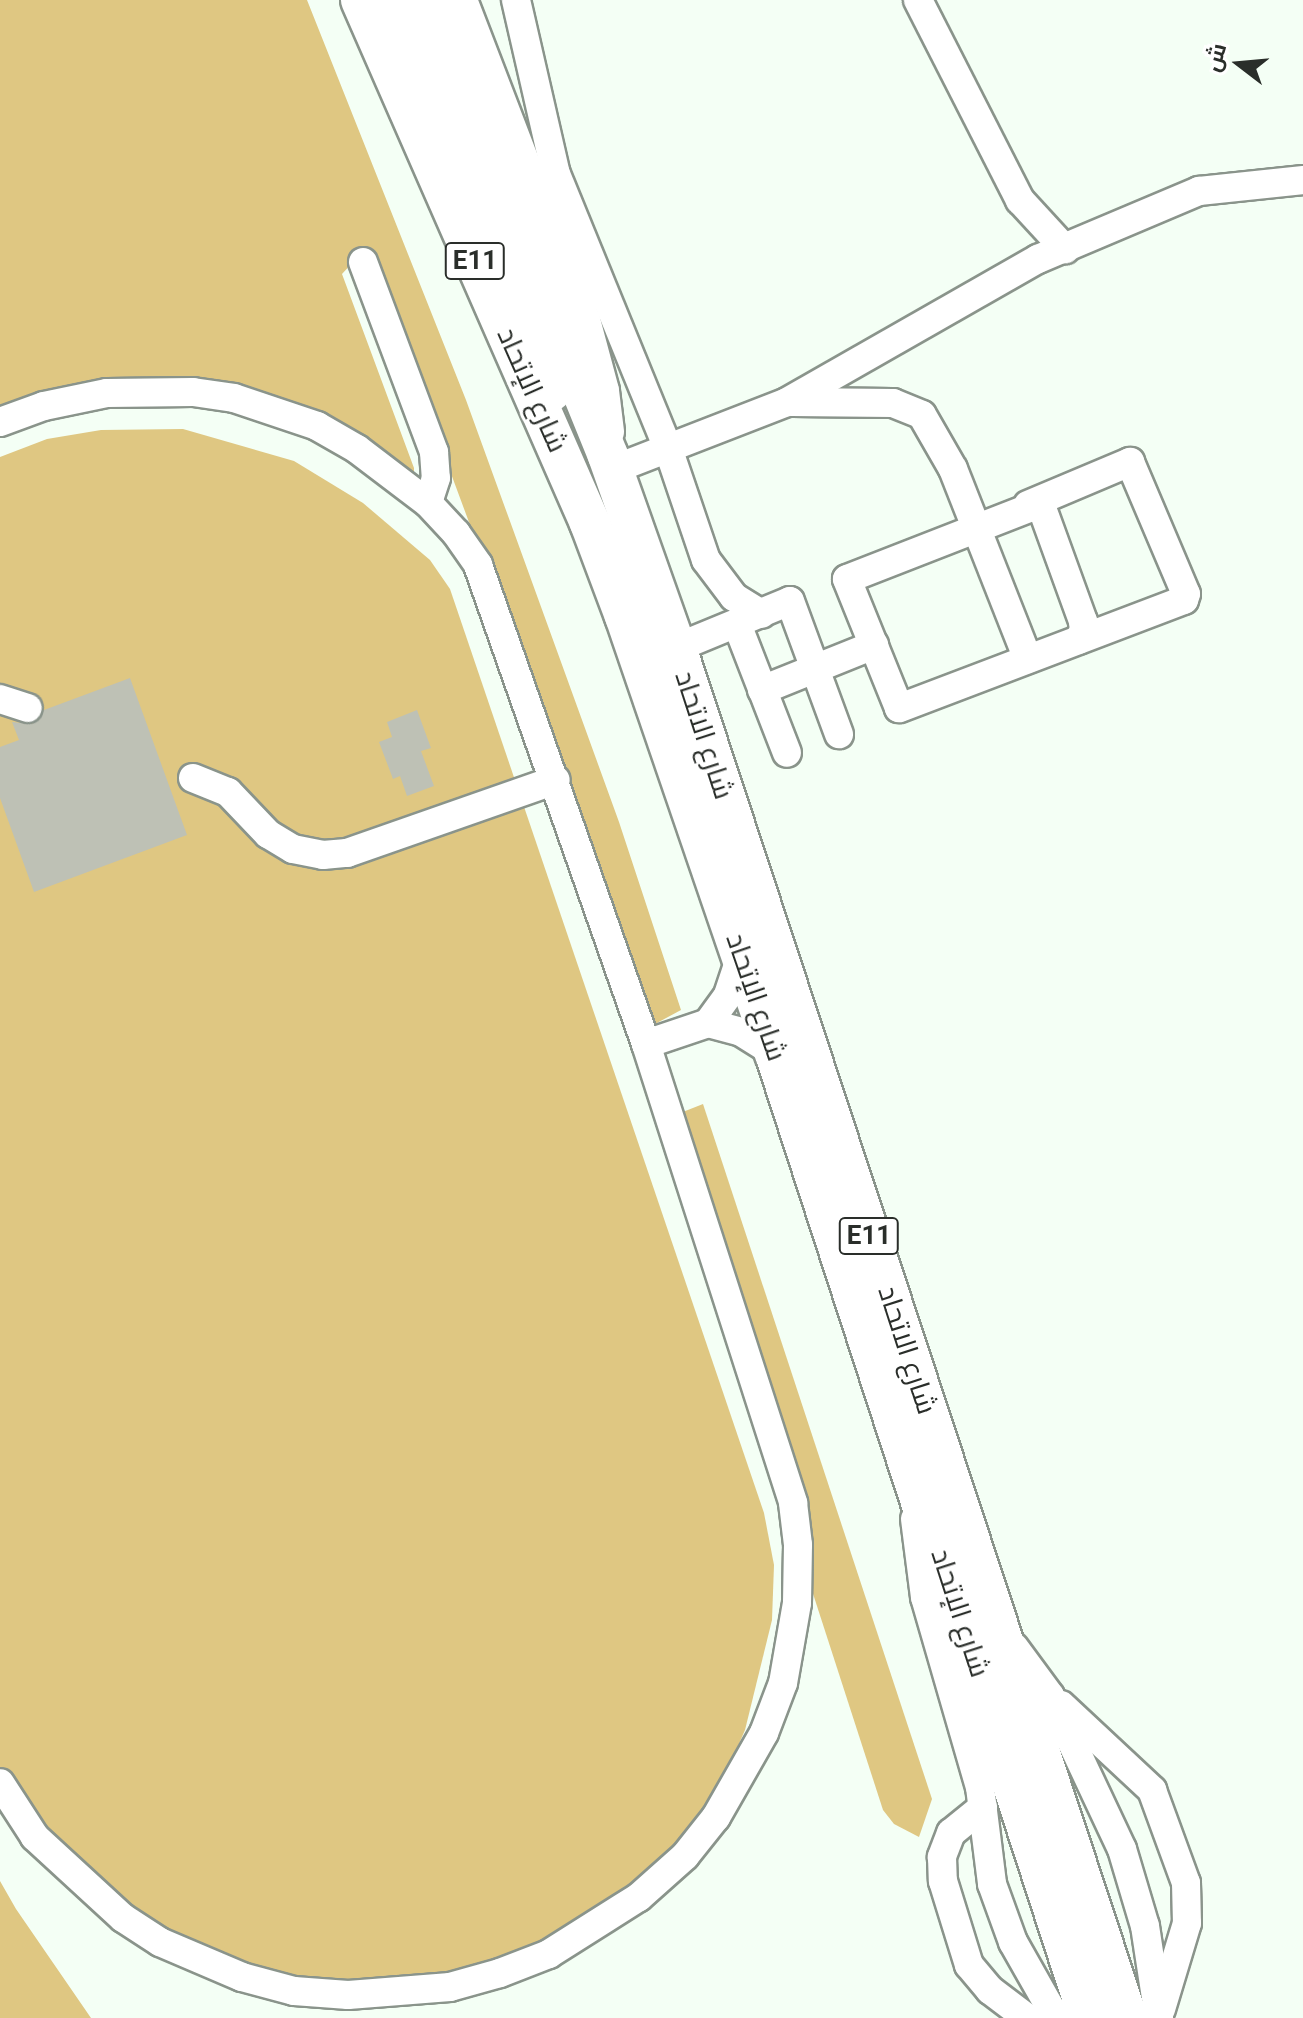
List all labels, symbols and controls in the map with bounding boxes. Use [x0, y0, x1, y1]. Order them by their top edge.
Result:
north arrow [1199, 24, 1279, 104]
text: ش [1200, 40, 1231, 74]
road number: E11 [443, 239, 507, 283]
street label: شارع الإتحاد [490, 322, 574, 458]
street label: شارع الاتحاد [667, 667, 741, 803]
street label: شارع الإتحاد [718, 929, 794, 1065]
road number: E11 [837, 1214, 901, 1258]
street label: شارع الاتحاد [870, 1282, 944, 1418]
street label: شارع الإتحاد [923, 1545, 997, 1681]

